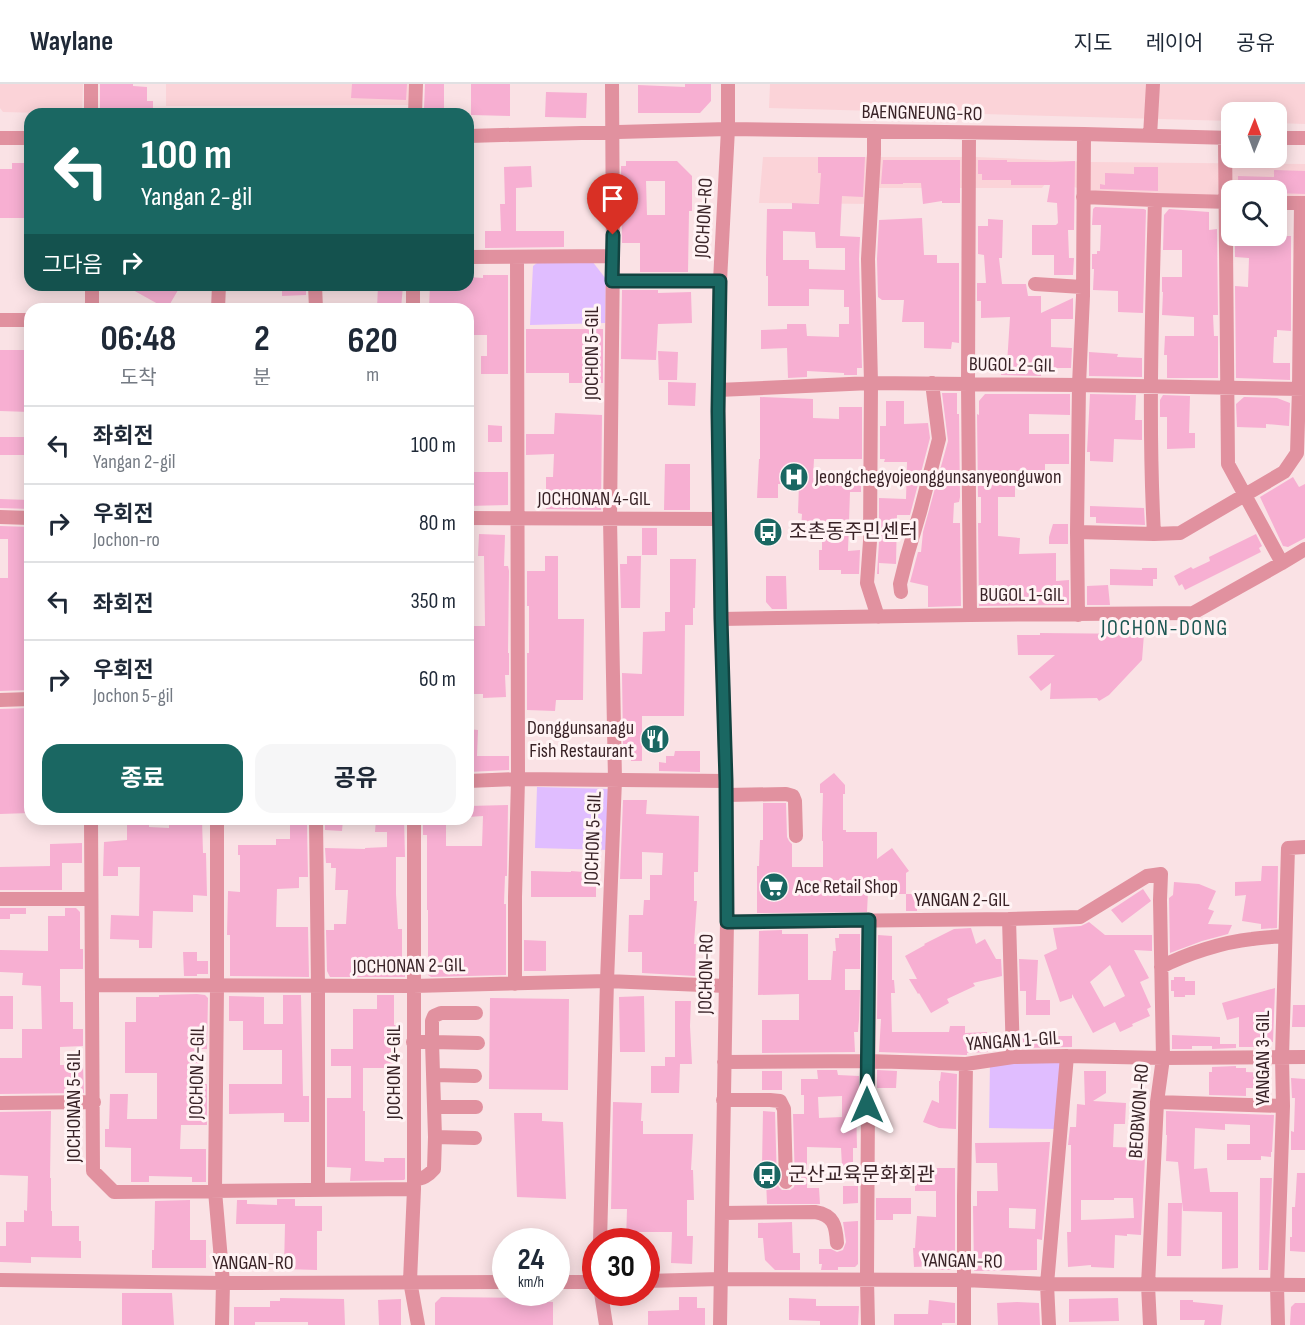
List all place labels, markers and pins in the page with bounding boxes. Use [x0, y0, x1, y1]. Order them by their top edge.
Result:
pin [587, 173, 638, 235]
hospital icon: Jeongchegyojeonggunsanyeonguwon [778, 461, 810, 493]
place label: Jeongchegyojeonggunsanyeonguwon [814, 465, 1061, 489]
bus stop icon: 조촌동주민센터 [752, 516, 784, 548]
place label: 조촌동주민센터 [789, 520, 918, 544]
place label: Donggunsanagu Fish Restaurant [527, 716, 634, 763]
restaurant icon: Donggunsanagu Fish Restaurant [639, 723, 671, 755]
supermarket icon: Ace Retail Shop [758, 871, 790, 903]
place label: Ace Retail Shop [794, 875, 898, 899]
bus stop icon: 군산교육문화회관 [751, 1159, 783, 1191]
place label: 군산교육문화회관 [788, 1163, 935, 1187]

